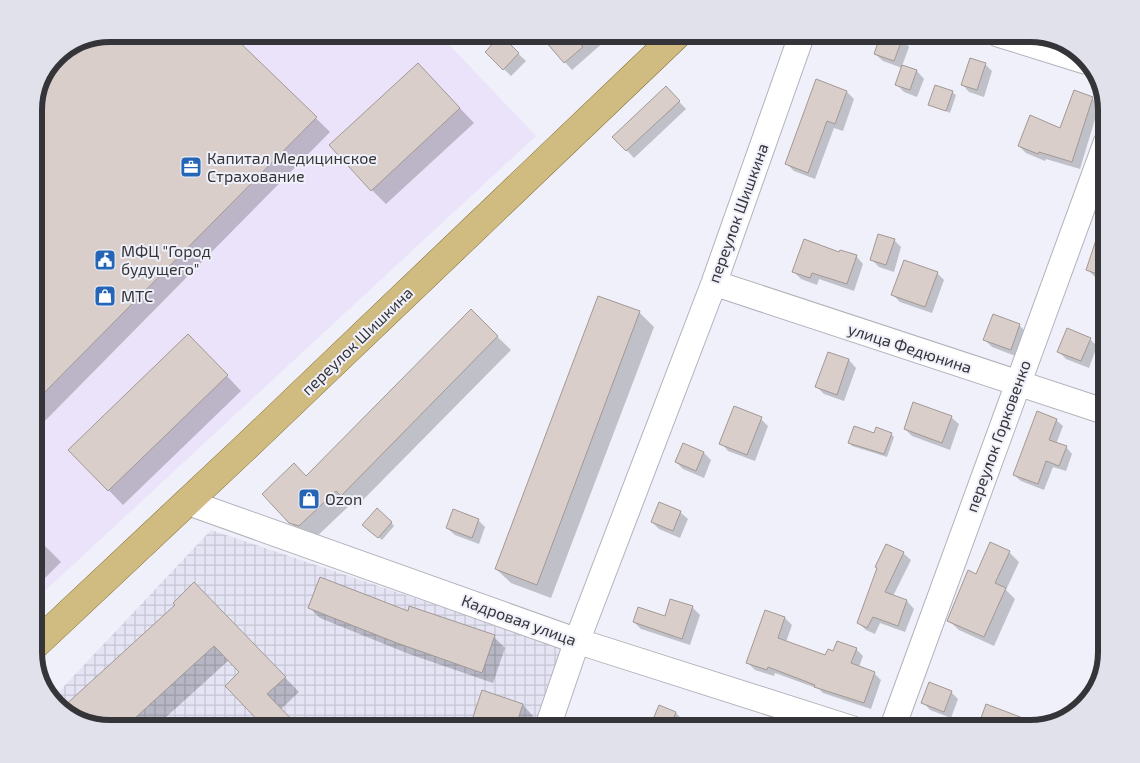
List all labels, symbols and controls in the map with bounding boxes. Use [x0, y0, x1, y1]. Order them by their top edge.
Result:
street label: переулок Шишкина [703, 140, 773, 286]
place label: Капитал Медицинское Страхование [207, 148, 377, 185]
office icon: Капитал Медицинское Страхование [179, 155, 203, 179]
place label: МФЦ "Город будущего" [121, 241, 211, 279]
public building icon: МФЦ "Город будущего" [93, 248, 117, 272]
street label: переулок Шишкина [297, 283, 417, 399]
shop icon: МТС [93, 284, 117, 308]
place label: МТС [121, 286, 153, 305]
street label: улица Федюнина [846, 319, 974, 377]
street label: переулок Горковенко [961, 357, 1035, 515]
shop icon: Ozon [297, 487, 321, 511]
place label: Ozon [325, 489, 362, 508]
street label: Кадровая улица [459, 590, 579, 650]

